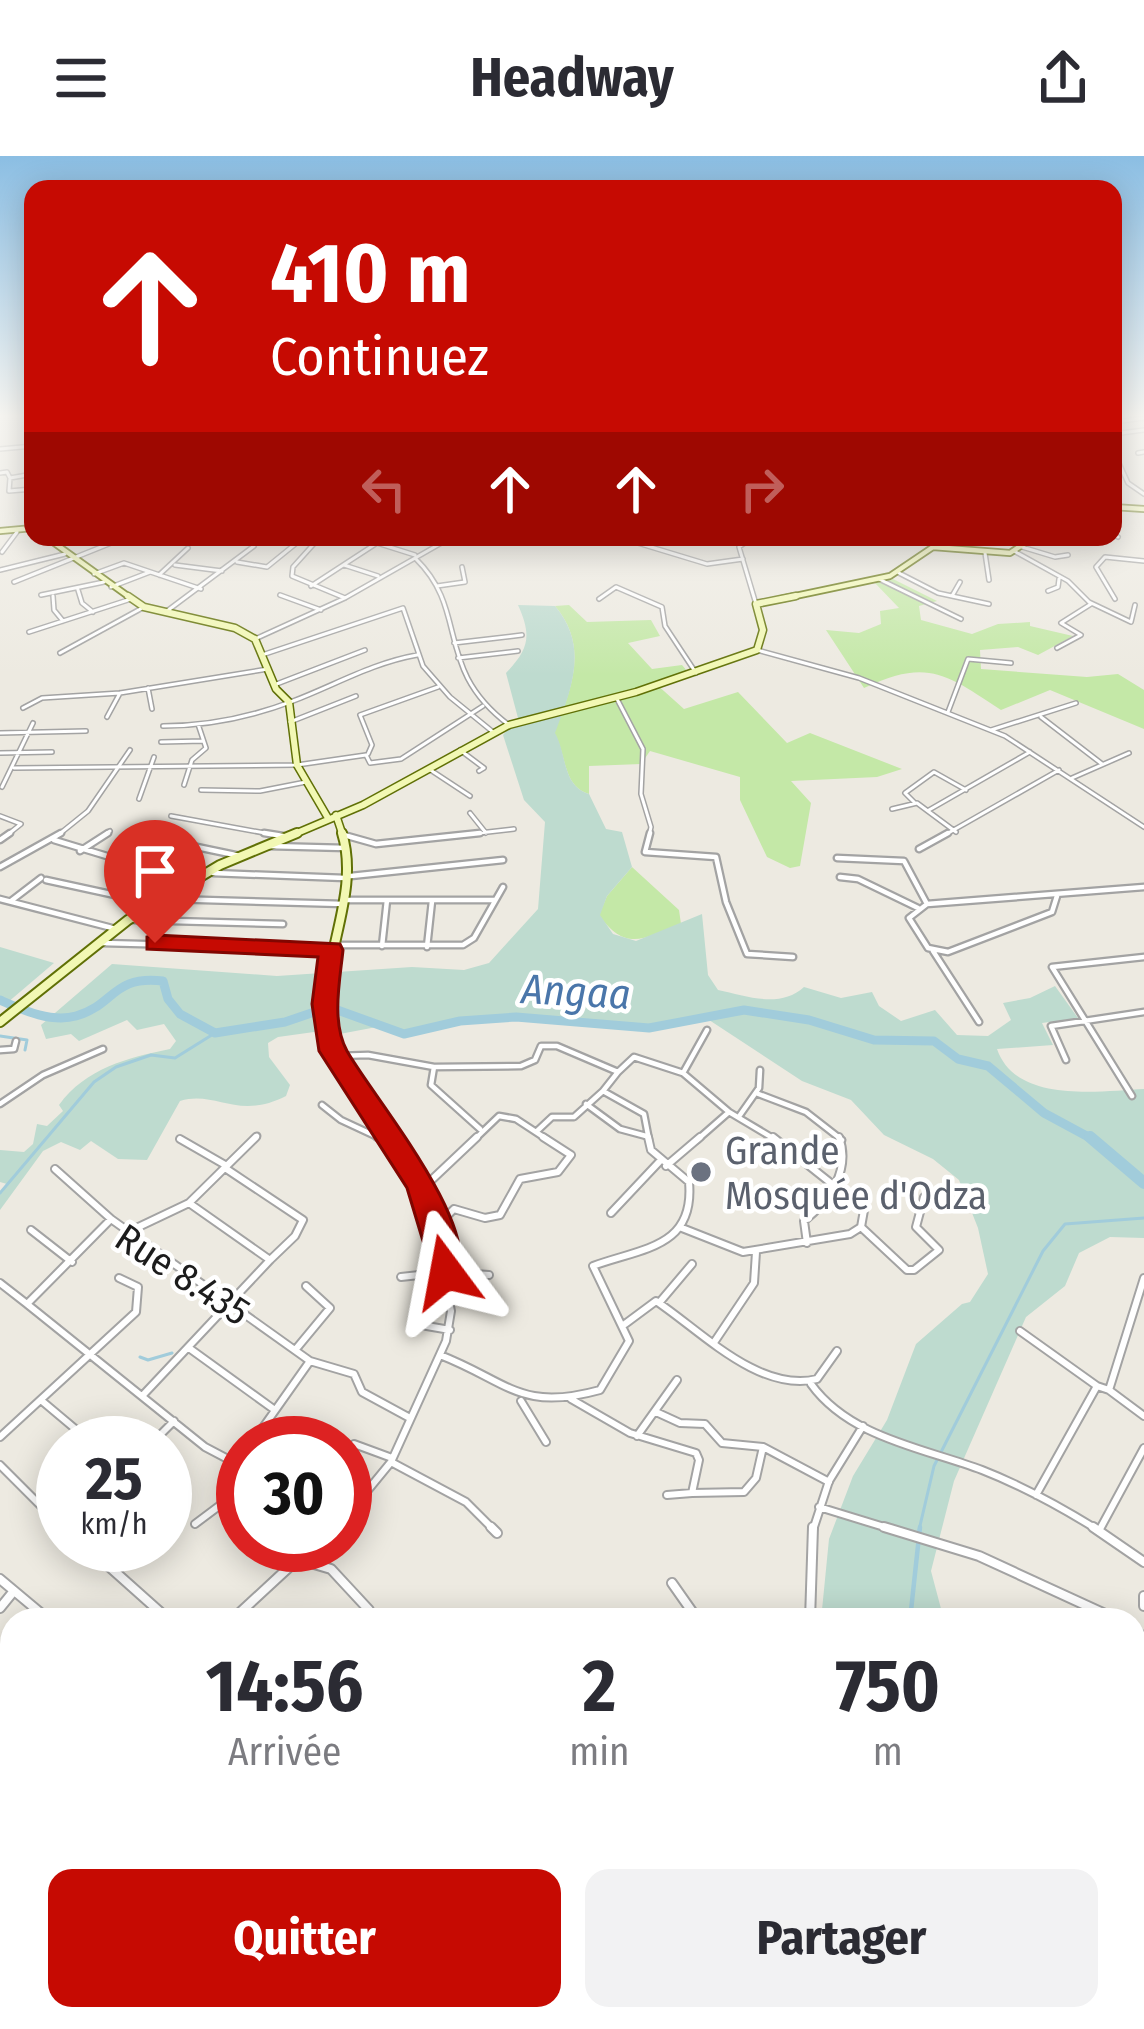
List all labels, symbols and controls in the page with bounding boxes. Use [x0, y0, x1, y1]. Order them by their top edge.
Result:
icon: menu [48, 45, 114, 111]
icon: share [1030, 45, 1096, 111]
text: Headway [470, 46, 674, 110]
text: 410 m [270, 223, 471, 324]
icon: ahead [72, 228, 228, 384]
text: Continuez [270, 325, 489, 389]
icon: left [351, 456, 417, 522]
icon: ahead [477, 456, 543, 522]
icon: ahead [603, 456, 669, 522]
icon: right [729, 456, 795, 522]
pin [104, 820, 206, 943]
icon: arrive [122, 838, 188, 904]
water label: Angaa [518, 964, 632, 1020]
place label: Grande Mosquée d'Odza [725, 1128, 987, 1219]
marker: Grande Mosquée d'Odza [688, 1159, 714, 1185]
position arrow [383, 1209, 509, 1335]
street label: Rue 8.435 [107, 1215, 258, 1335]
speed limit sign: 30 [216, 1416, 372, 1572]
text: 25 [85, 1443, 143, 1515]
text: km/h [81, 1506, 147, 1542]
text: 14:56 [206, 1644, 363, 1730]
text: 2 [583, 1644, 616, 1730]
text: 750 [836, 1644, 940, 1730]
text: Arrivée [228, 1729, 341, 1775]
text: min [569, 1729, 630, 1775]
text: m [873, 1729, 903, 1775]
button: Quitter [48, 1869, 561, 2007]
button: Partager [585, 1869, 1098, 2007]

